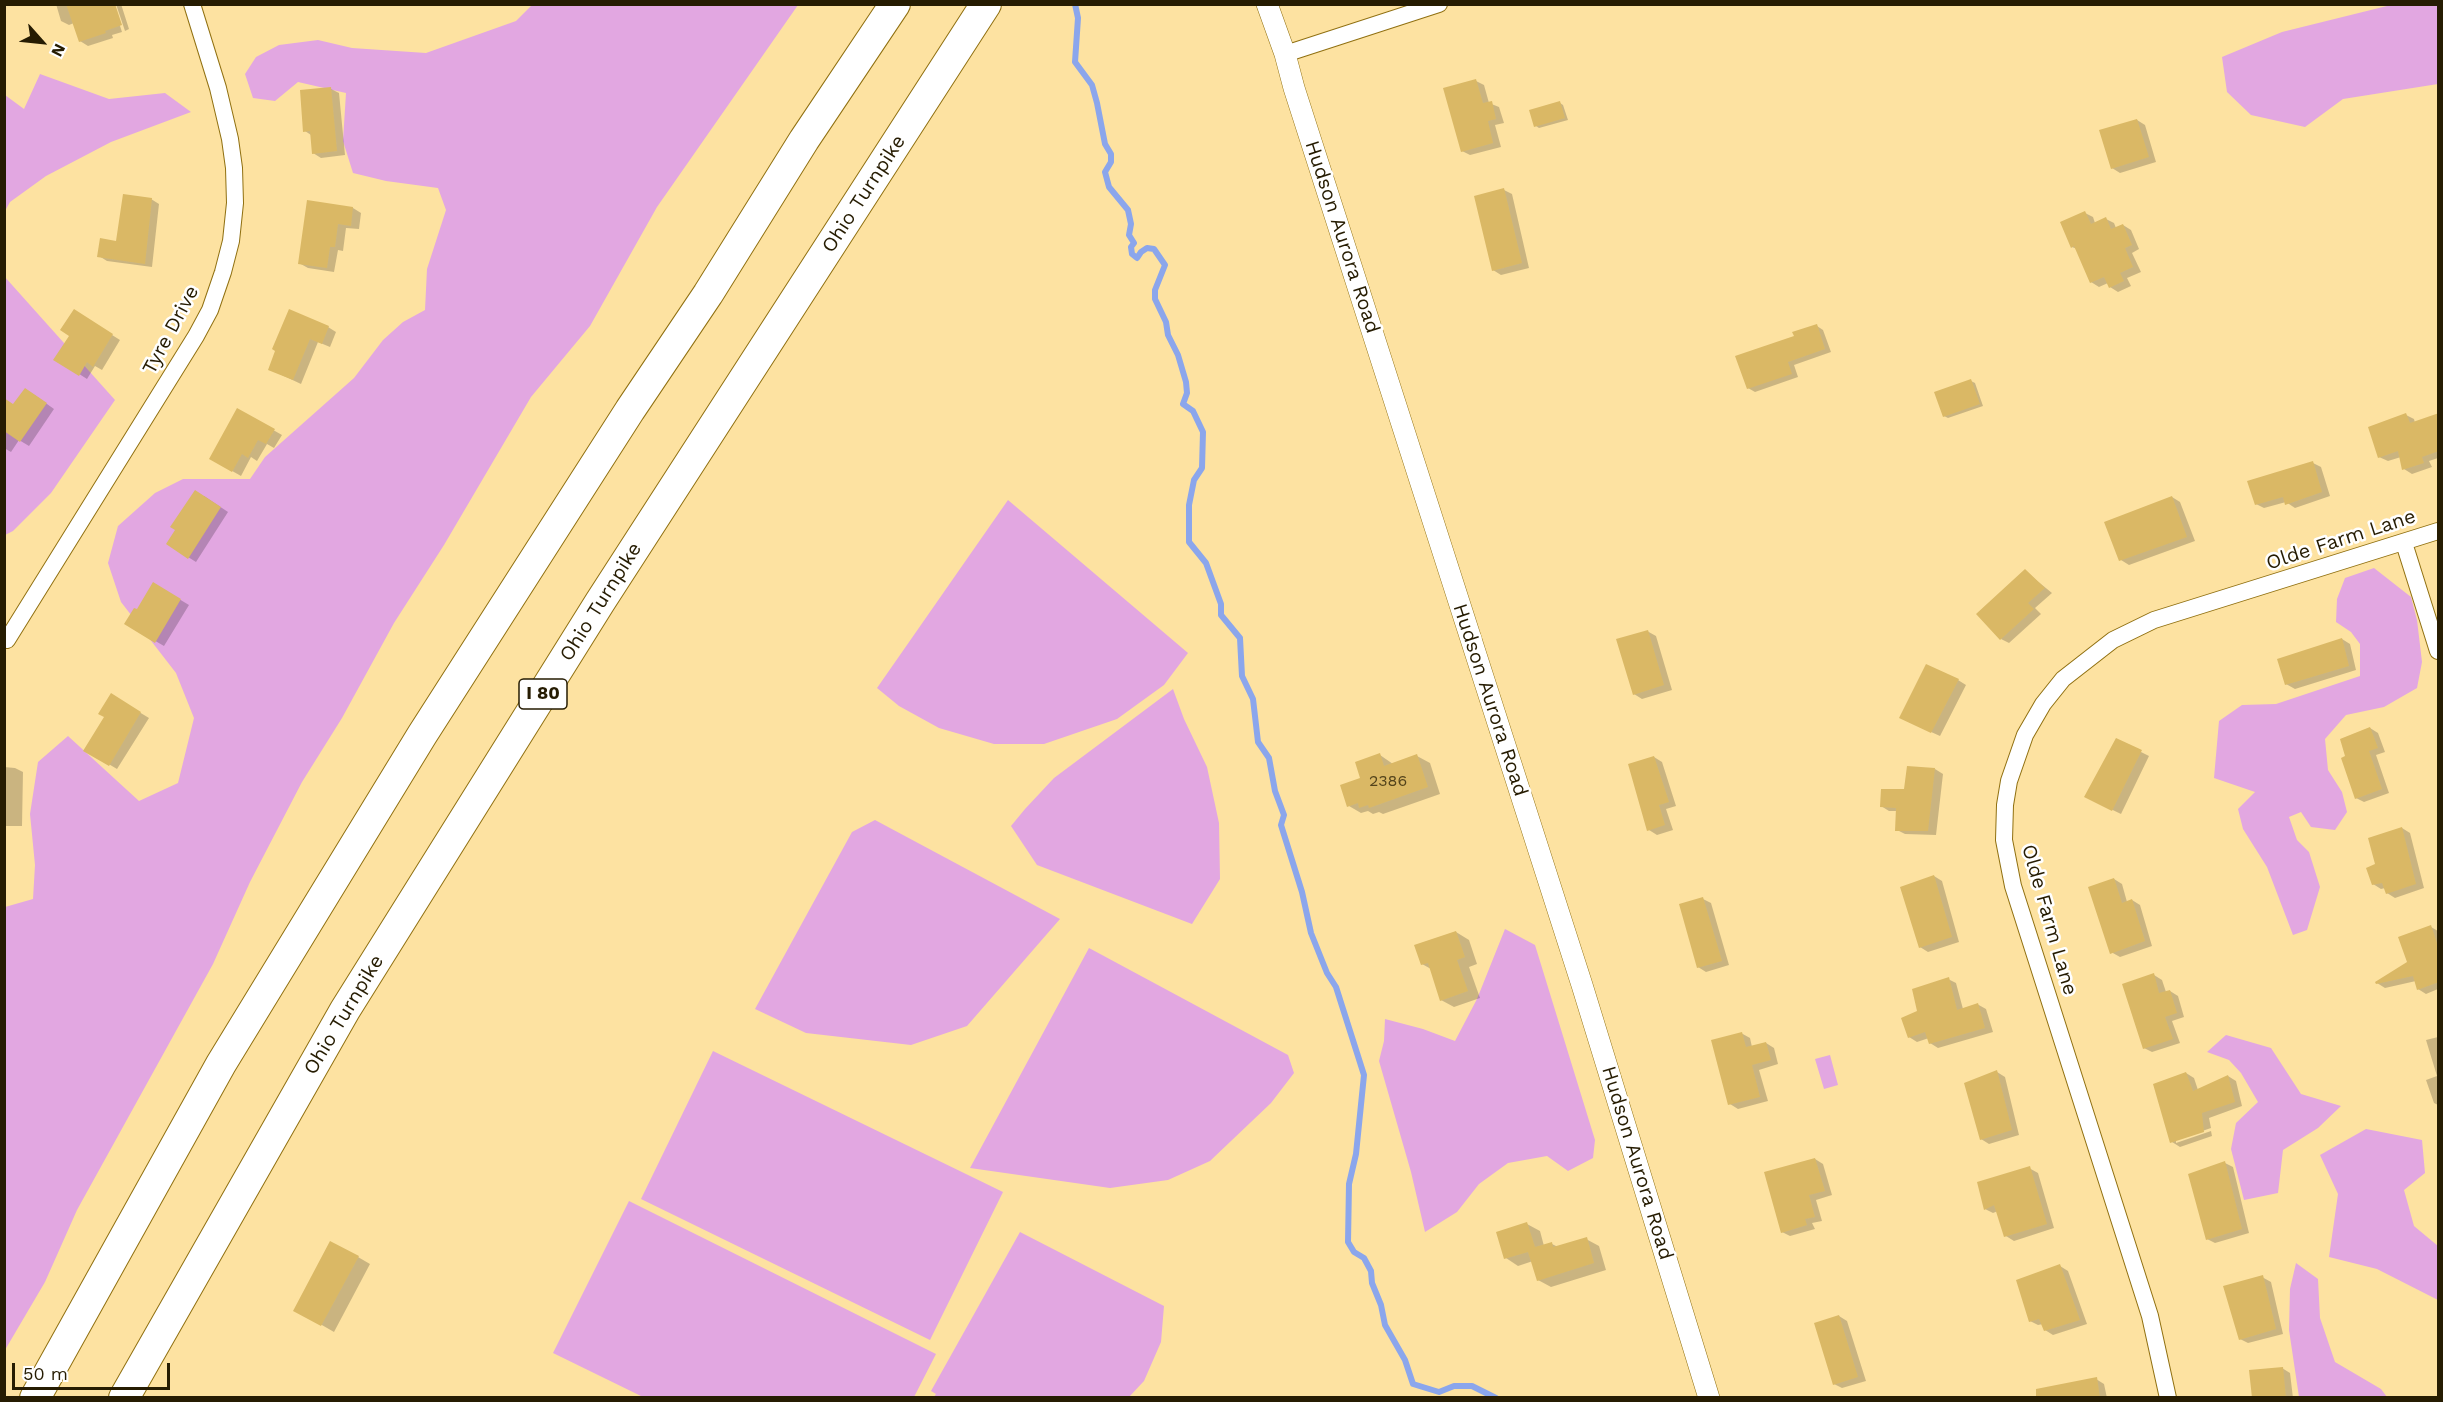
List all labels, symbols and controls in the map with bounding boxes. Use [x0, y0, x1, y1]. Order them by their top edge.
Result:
north arrow [12, 12, 72, 72]
text: N [47, 41, 70, 60]
street label: Ohio Turnpike [817, 131, 911, 257]
street label: Hudson Aurora Road [1300, 138, 1384, 336]
street label: Tyre Drive [138, 282, 204, 378]
street label: Olde Farm Lane [2263, 505, 2419, 575]
street label: Ohio Turnpike [555, 538, 647, 666]
street label: Hudson Aurora Road [1448, 601, 1532, 799]
road number: I 80 [519, 679, 567, 709]
house number: 2386 [1369, 771, 1407, 791]
street label: Olde Farm Lane [2016, 842, 2082, 998]
street label: Ohio Turnpike [299, 951, 389, 1079]
street label: Hudson Aurora Road [1596, 1063, 1678, 1263]
scale bar [15, 1351, 172, 1389]
text: 50 m [23, 1363, 68, 1384]

